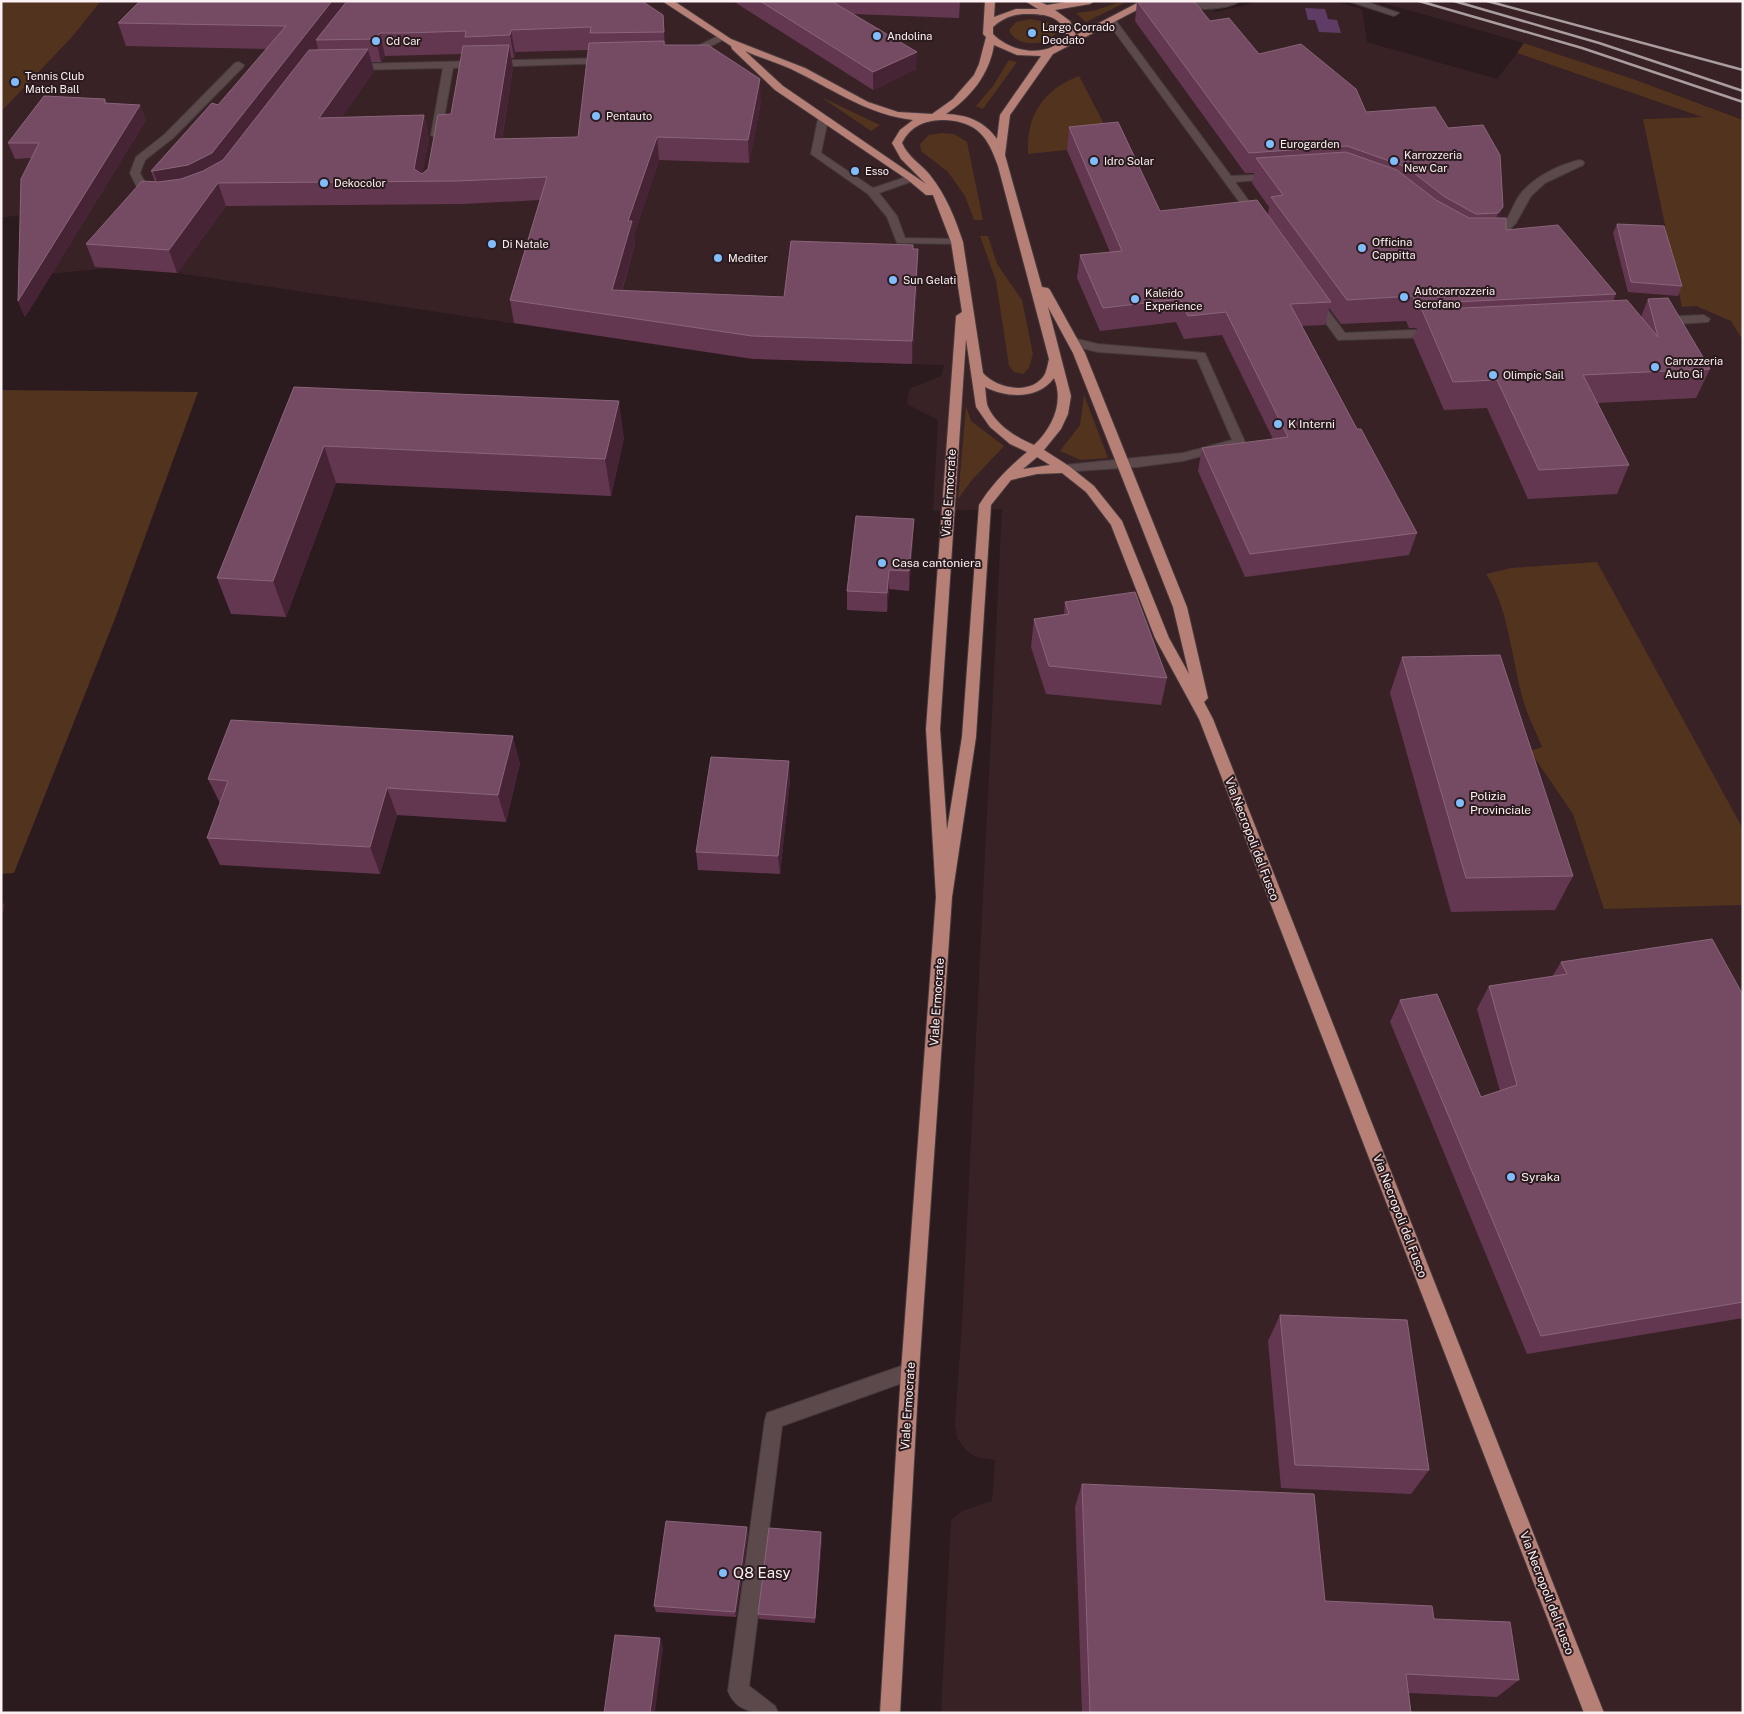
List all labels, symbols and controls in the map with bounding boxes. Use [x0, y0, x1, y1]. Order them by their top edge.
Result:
place label: Largo Corrado Deodato [1042, 21, 1115, 46]
marker: Largo Corrado Deodato [1026, 27, 1038, 39]
marker: Andolina [871, 30, 883, 42]
place label: Andolina [887, 30, 932, 42]
marker: Cd Car [370, 35, 382, 47]
place label: Cd Car [386, 35, 421, 47]
place label: Tennis Club Match Ball [25, 70, 85, 95]
marker: Tennis Club Match Ball [9, 76, 21, 88]
marker: Pentauto [590, 110, 602, 122]
place label: Pentauto [606, 110, 652, 122]
marker: Eurogarden [1264, 138, 1276, 150]
place label: Eurogarden [1280, 138, 1340, 150]
place label: Karrozzeria New Car [1404, 149, 1462, 174]
marker: Idro Solar [1088, 155, 1100, 167]
place label: Idro Solar [1104, 155, 1154, 167]
marker: Karrozzeria New Car [1388, 155, 1400, 167]
marker: Esso [849, 165, 861, 177]
place label: Esso [865, 165, 889, 177]
marker: Dekocolor [318, 177, 330, 189]
place label: Dekocolor [334, 177, 386, 189]
place label: Officina Cappitta [1372, 236, 1415, 261]
marker: Di Natale [486, 238, 498, 250]
place label: Di Natale [502, 238, 549, 250]
marker: Officina Cappitta [1356, 242, 1368, 254]
marker: Mediter [712, 252, 724, 264]
place label: Mediter [728, 252, 768, 264]
marker: Sun Gelati [887, 274, 899, 286]
place label: Sun Gelati [903, 274, 956, 286]
place label: Autocarrozzeria Scrofano [1414, 285, 1495, 310]
place label: Kaleido Experience [1145, 287, 1203, 312]
marker: Autocarrozzeria Scrofano [1398, 291, 1410, 303]
marker: Kaleido Experience [1129, 293, 1141, 305]
place label: Carrozzeria Auto Gi [1665, 355, 1723, 380]
marker: Carrozzeria Auto Gi [1649, 361, 1661, 373]
marker: Olimpic Sail [1487, 369, 1499, 381]
place label: Olimpic Sail [1503, 369, 1564, 381]
place label: K Interni [1288, 417, 1335, 431]
marker: K Interni [1272, 418, 1284, 430]
street label: Viale Ermocrate [939, 448, 959, 538]
place label: Casa cantoniera [892, 556, 981, 570]
marker: Casa cantoniera [876, 557, 888, 569]
street label: Via Necropoli del Fusco [1222, 775, 1282, 903]
place label: Polizia Provinciale [1470, 789, 1531, 817]
marker: Polizia Provinciale [1454, 797, 1466, 809]
street label: Viale Ermocrate [927, 957, 947, 1047]
street label: Via Necropoli del Fusco [1370, 1152, 1430, 1280]
place label: Syraka [1521, 1170, 1560, 1184]
marker: Syraka [1505, 1171, 1517, 1183]
street label: Viale Ermocrate [898, 1361, 918, 1451]
street label: Via Necropoli del Fusco [1517, 1529, 1577, 1657]
place label: Q8 Easy [733, 1564, 791, 1581]
marker: Q8 Easy [717, 1567, 729, 1579]

